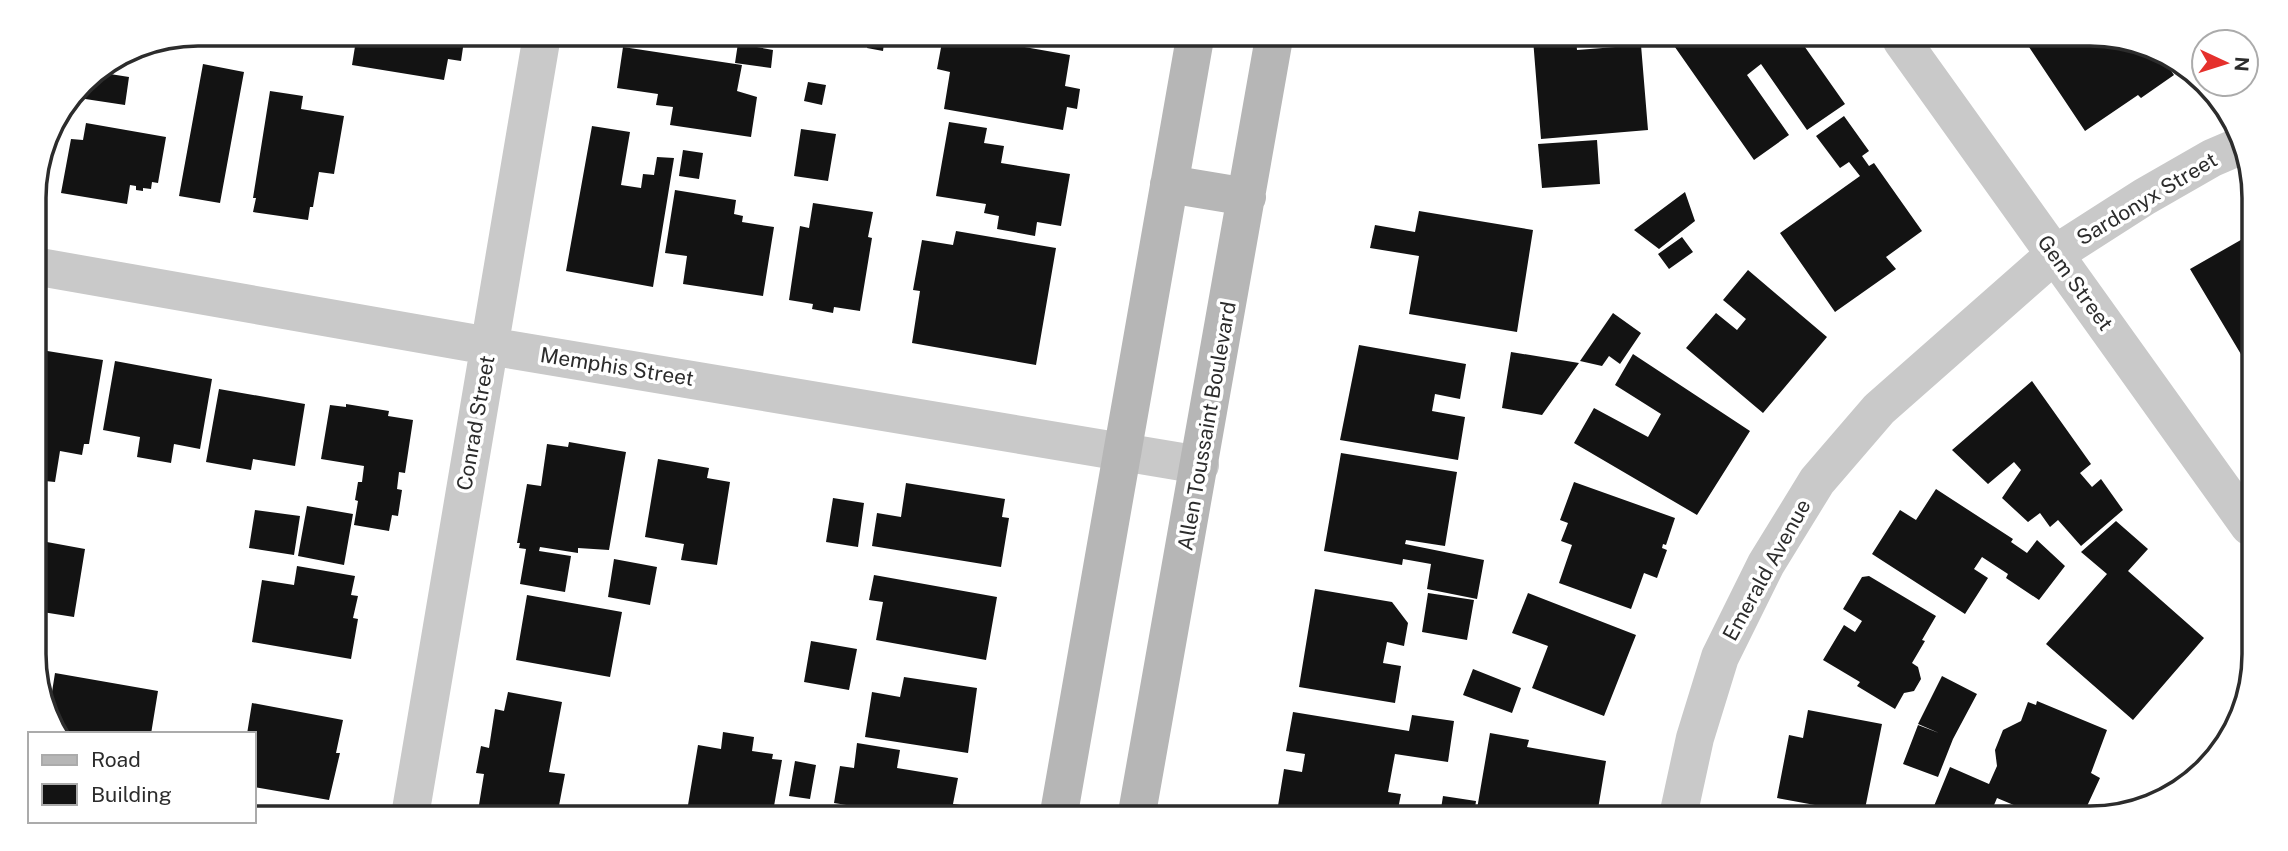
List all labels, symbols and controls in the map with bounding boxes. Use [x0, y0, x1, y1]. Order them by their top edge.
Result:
north arrow [2190, 28, 2260, 98]
text: N [2230, 56, 2253, 72]
street label: Sardonyx Street [2072, 147, 2221, 250]
street label: Gem Street [2032, 230, 2118, 335]
street label: Allen Toussaint Boulevard [1172, 299, 1241, 552]
street label: Memphis Street [538, 342, 696, 391]
street label: Conrad Street [451, 353, 500, 492]
street label: Emerald Avenue [1717, 495, 1816, 645]
legend [28, 732, 256, 823]
text: Road [91, 747, 141, 772]
text: Building [91, 782, 172, 807]

